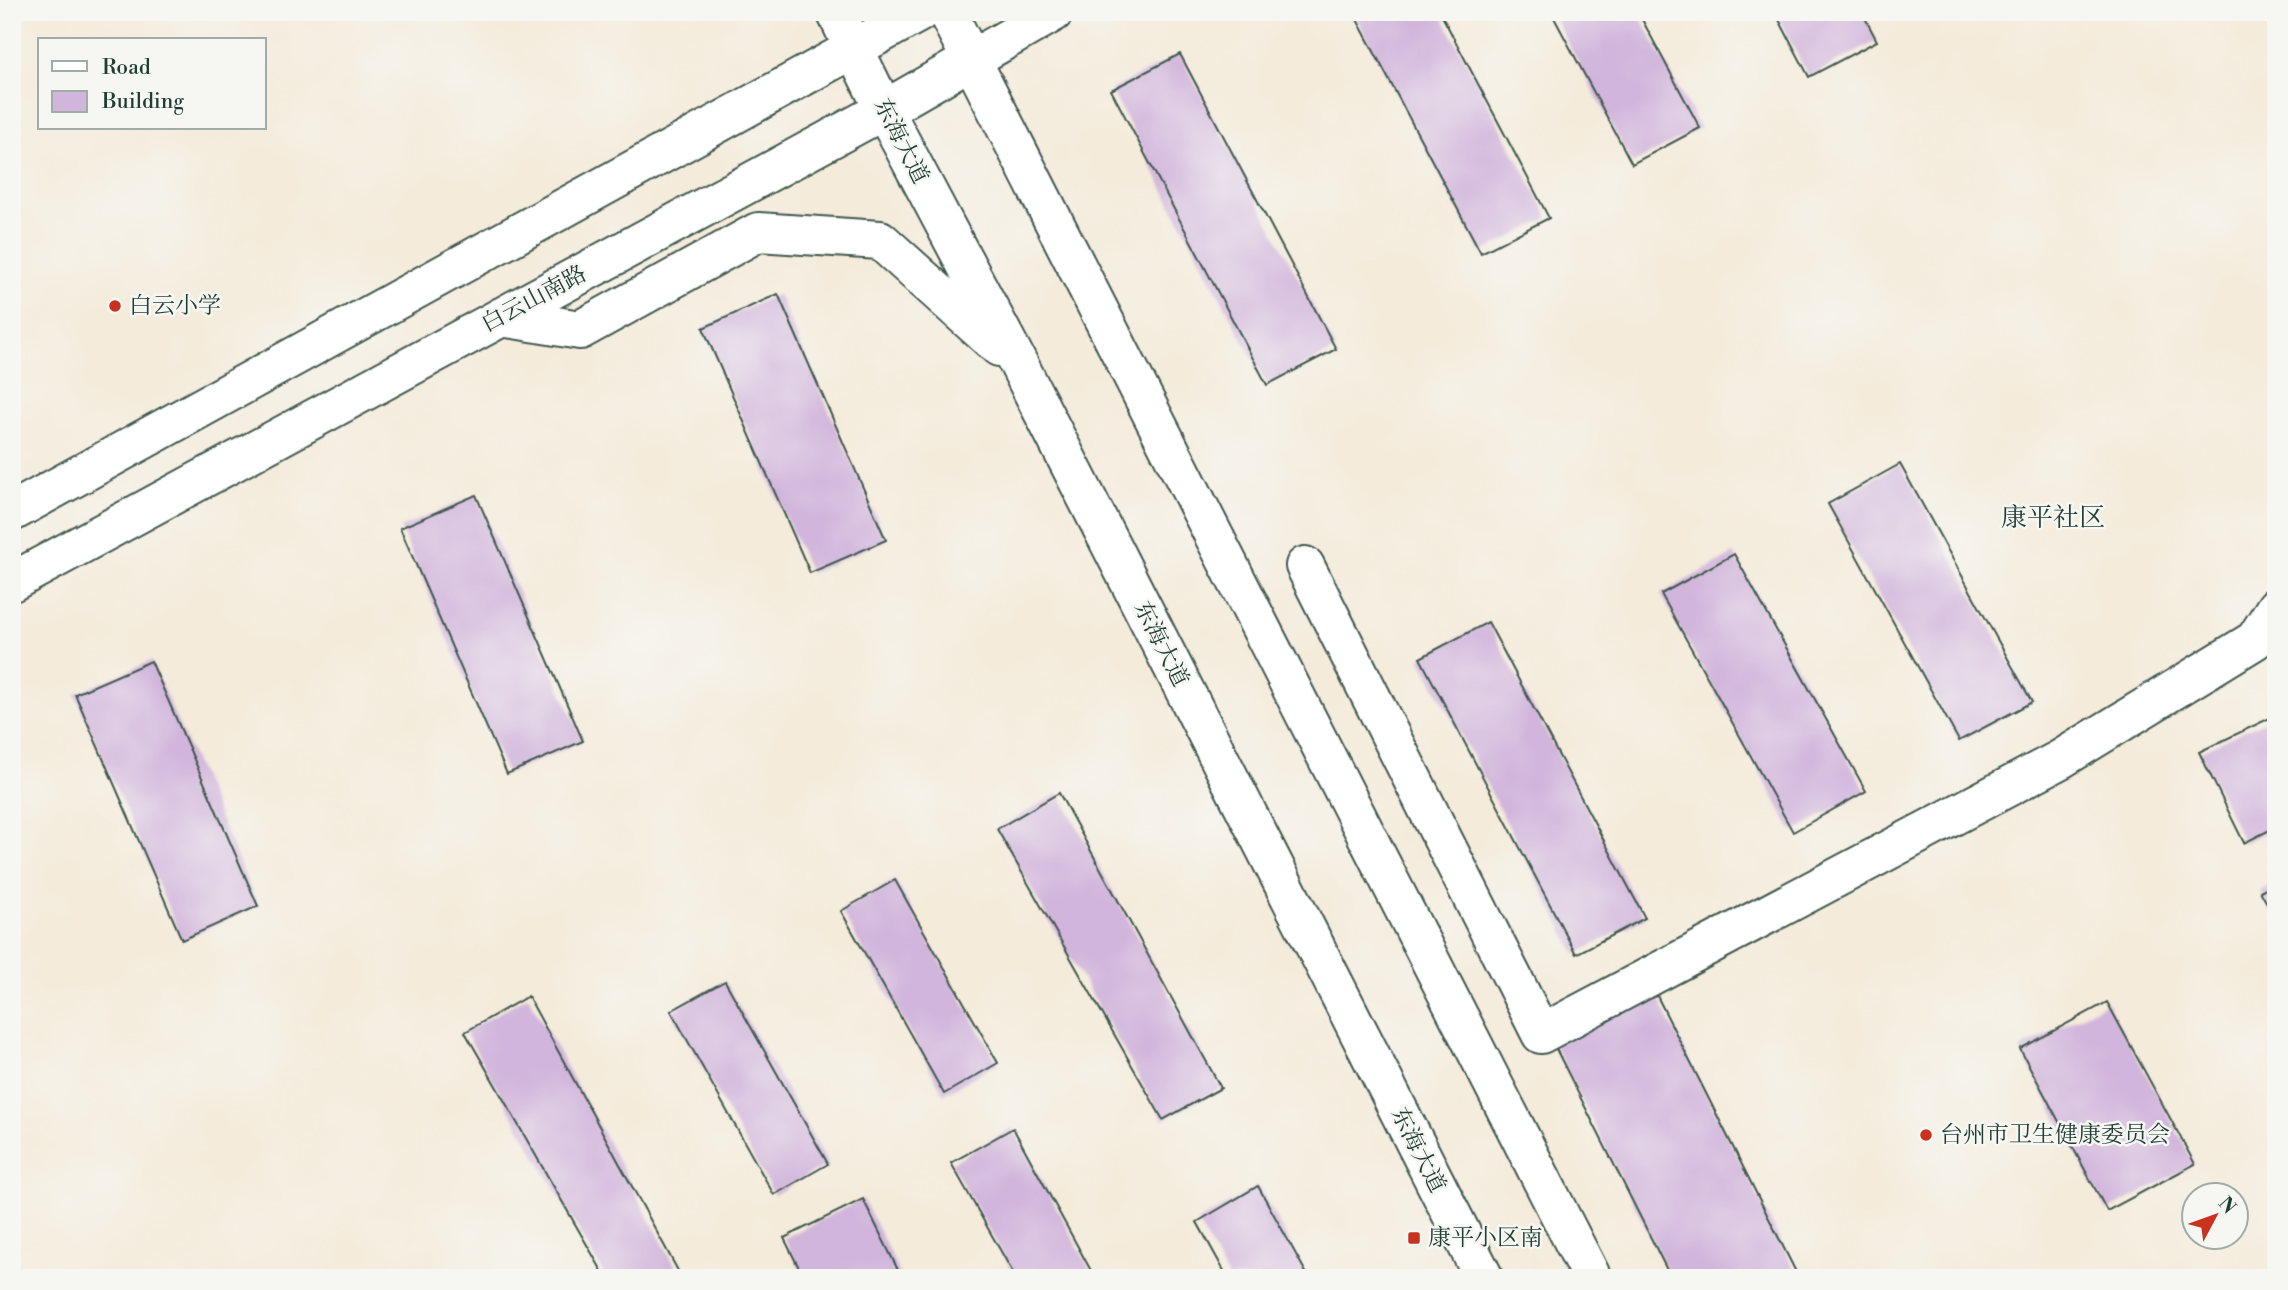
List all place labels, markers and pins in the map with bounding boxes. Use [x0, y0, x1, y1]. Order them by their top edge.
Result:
place label: 白云小学 [129, 292, 221, 320]
marker: 白云小学 [107, 298, 123, 314]
place label: 台州市卫生健康委员会 [1940, 1121, 2170, 1149]
marker: 台州市卫生健康委员会 [1918, 1127, 1934, 1143]
place label: 康平小区南 [1428, 1224, 1543, 1252]
marker: 康平小区南 [1406, 1230, 1422, 1246]

